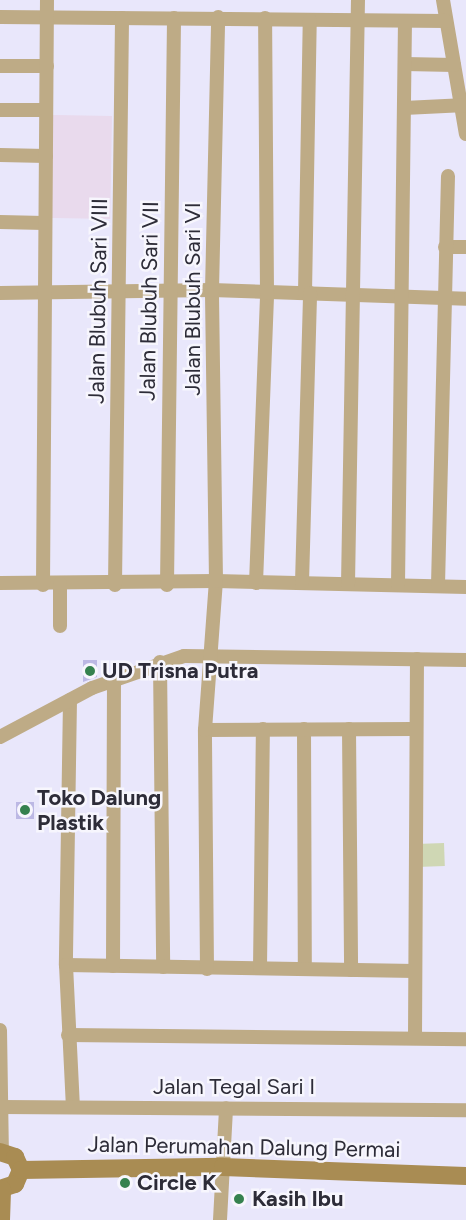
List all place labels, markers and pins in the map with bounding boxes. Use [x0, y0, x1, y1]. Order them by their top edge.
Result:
place label: UD Trisna Putra [102, 658, 259, 684]
marker: UD Trisna Putra [83, 664, 97, 678]
place label: Toko Dalung Plastik [37, 784, 161, 836]
marker: Toko Dalung Plastik [18, 803, 32, 817]
place label: Circle K [137, 1170, 217, 1196]
marker: Circle K [118, 1176, 132, 1190]
place label: Kasih Ibu [252, 1186, 343, 1212]
marker: Kasih Ibu [230, 1190, 248, 1208]

